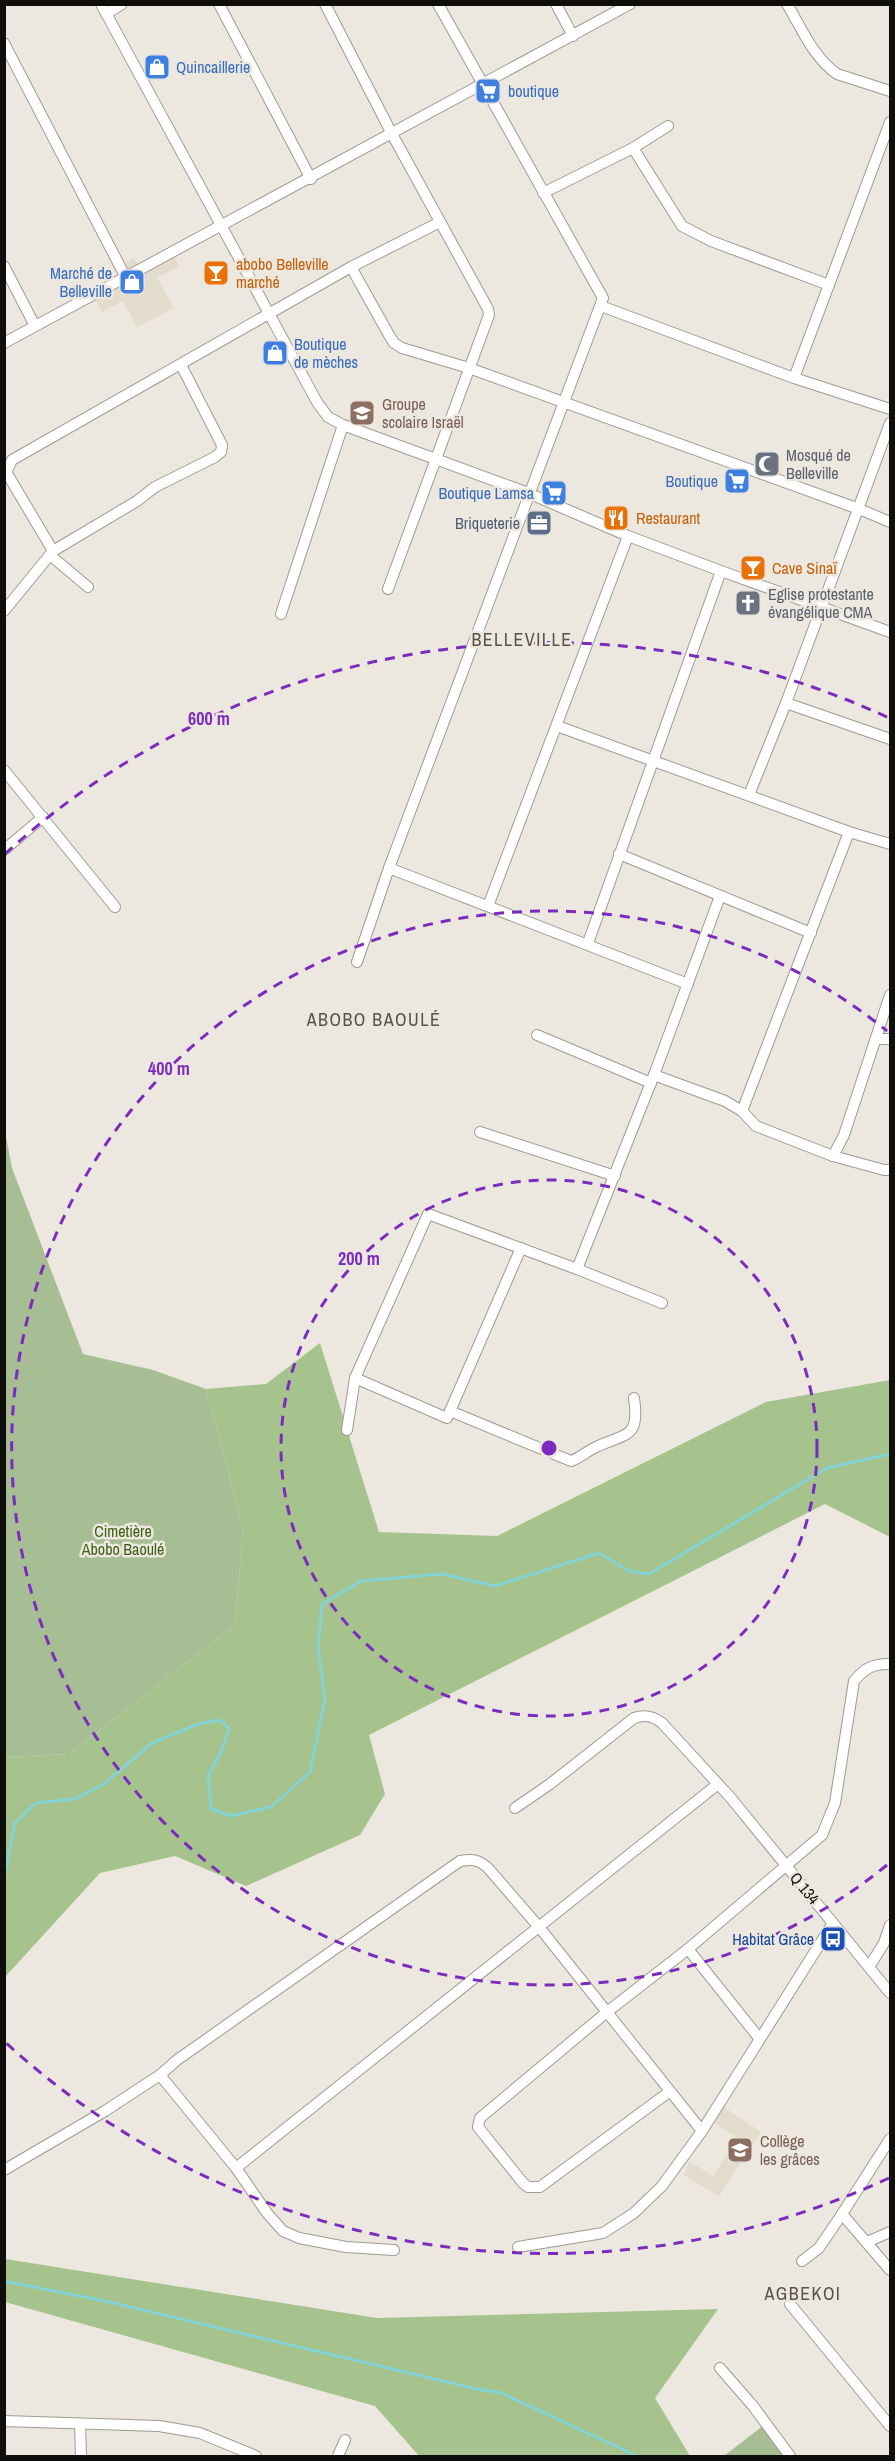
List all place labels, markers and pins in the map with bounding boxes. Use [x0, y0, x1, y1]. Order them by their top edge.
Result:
shop icon: Quincaillerie [142, 52, 172, 82]
place label: Quincaillerie [176, 56, 250, 78]
supermarket icon: boutique [473, 76, 503, 106]
place label: boutique [508, 80, 559, 102]
place label: abobo Belleville marché [236, 253, 329, 293]
bar icon: abobo Belleville marché [201, 258, 231, 288]
place label: Marché de Belleville [50, 262, 112, 302]
shop icon: Marché de Belleville [117, 267, 147, 297]
place label: Boutique de mèches [294, 333, 358, 373]
shop icon: Boutique de mèches [260, 338, 290, 368]
place label: Groupe scolaire Israël [382, 393, 464, 433]
school or university icon: Groupe scolaire Israël [347, 398, 377, 428]
place label: Mosqué de Belleville [786, 444, 851, 484]
mosque icon: Mosqué de Belleville [752, 449, 782, 479]
supermarket icon: Boutique [722, 466, 752, 496]
place label: Boutique [665, 470, 718, 492]
supermarket icon: Boutique Lamsa [539, 478, 569, 508]
place label: Boutique Lamsa [438, 482, 535, 504]
restaurant icon: Restaurant [601, 503, 631, 533]
place label: Restaurant [636, 507, 701, 529]
office icon: Briqueterie [524, 508, 554, 538]
place label: Briqueterie [455, 512, 520, 534]
bar icon: Cave Sinaï [738, 553, 768, 583]
place label: Cave Sinaï [772, 557, 837, 579]
place label: Eglise protestante évangélique CMA [768, 583, 874, 623]
church icon: Eglise protestante évangélique CMA [733, 588, 763, 618]
centre of rings [539, 1438, 559, 1458]
bus stop icon: Habitat Grâce [818, 1924, 848, 1954]
place label: Habitat Grâce [732, 1928, 814, 1950]
place label: Collège les grâces [760, 2130, 820, 2170]
school or university icon: Collège les grâces [725, 2135, 755, 2165]

